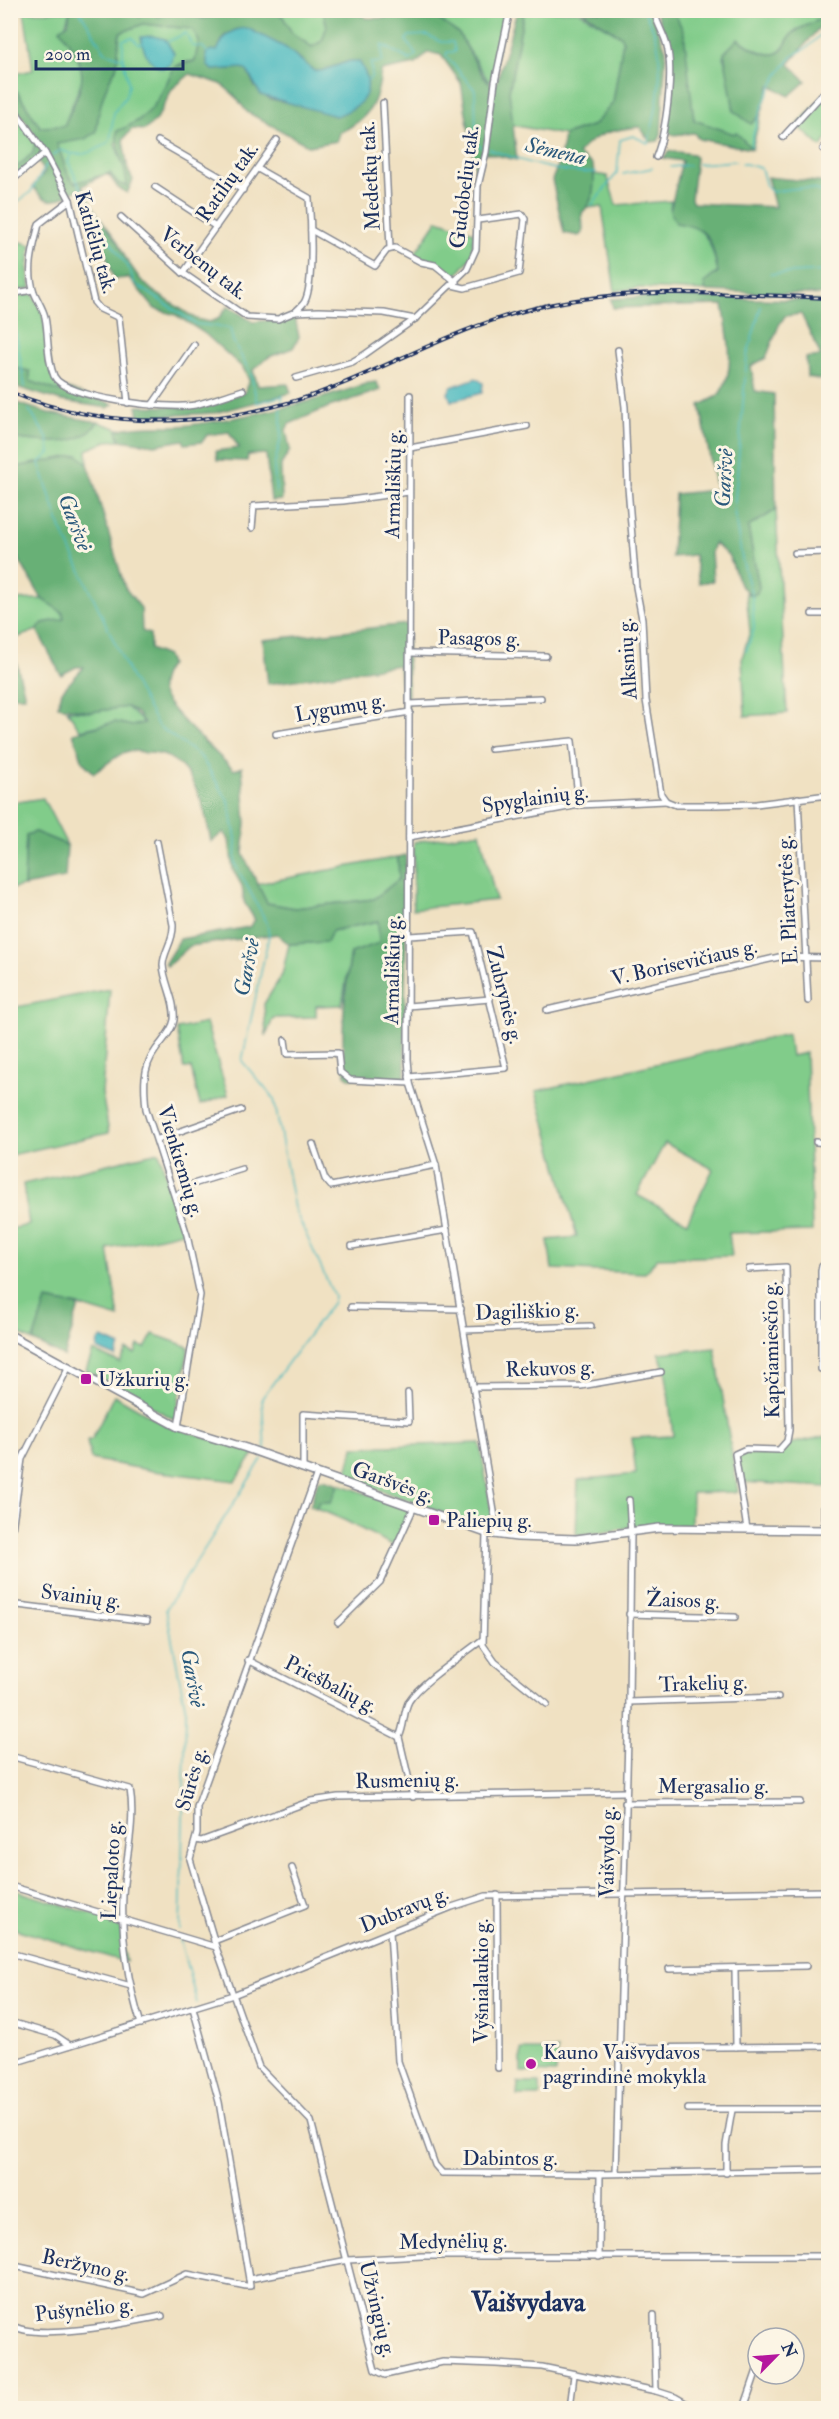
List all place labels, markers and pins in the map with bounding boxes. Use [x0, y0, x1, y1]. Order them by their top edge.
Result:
place label: Užkurių g. [98, 1366, 189, 1393]
marker: Užkurių g. [79, 1372, 93, 1386]
place label: Paliepių g. [446, 1507, 532, 1534]
marker: Paliepių g. [427, 1513, 441, 1527]
place label: Kauno Vaišvydavos pagrindinė mokykla [542, 2039, 707, 2090]
marker: Kauno Vaišvydavos pagrindinė mokykla [524, 2057, 538, 2071]

